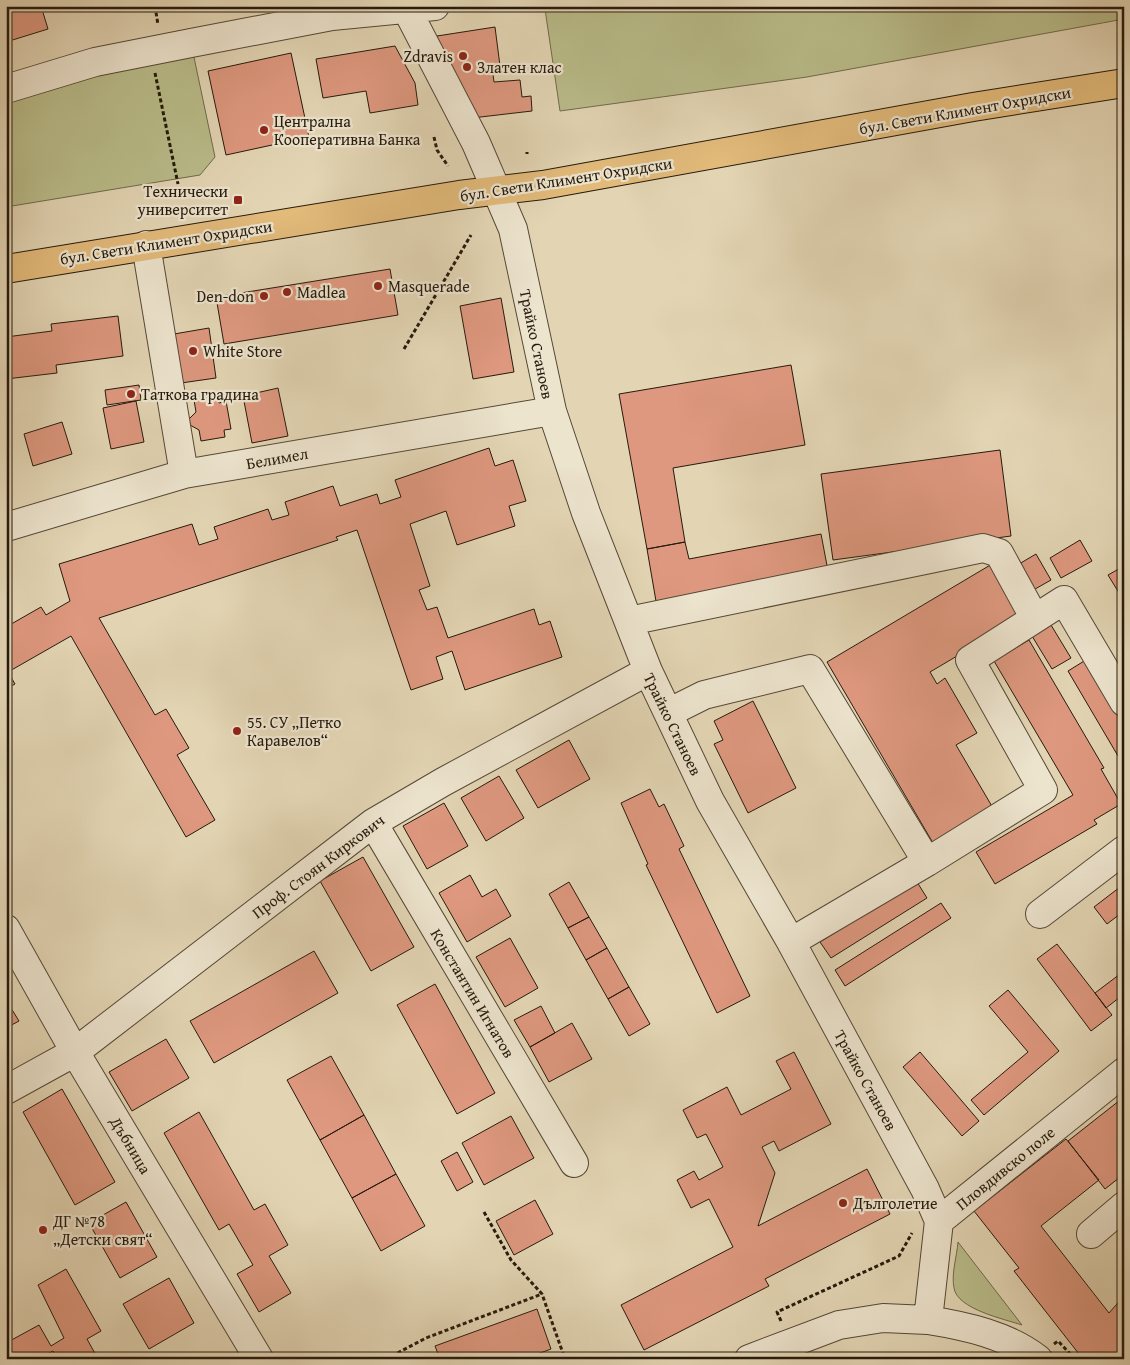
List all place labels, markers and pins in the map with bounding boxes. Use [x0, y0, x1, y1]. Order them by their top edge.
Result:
place label: Zdravis [403, 44, 453, 68]
marker: Zdravis [457, 50, 469, 62]
place label: Златен клас [477, 55, 562, 79]
marker: Златен клас [461, 61, 473, 73]
place label: Централна Кооперативна Банка [274, 109, 421, 151]
marker: Централна Кооперативна Банка [258, 124, 270, 136]
place label: Технически университет [137, 179, 228, 221]
marker: Технически университет [232, 194, 244, 206]
place label: Masquerade [388, 274, 470, 298]
place label: Madlea [297, 280, 346, 304]
marker: Masquerade [372, 280, 384, 292]
place label: Den-don [197, 284, 254, 308]
marker: Madlea [281, 286, 293, 298]
marker: Den-don [258, 290, 270, 302]
place label: White Store [203, 339, 282, 363]
marker: White Store [187, 345, 199, 357]
place label: Таткова градина [141, 382, 259, 406]
marker: Таткова градина [125, 388, 137, 400]
place label: 55. СУ „Петко Каравелов“ [247, 710, 341, 752]
marker: 55. СУ „Петко Каравелов“ [231, 725, 243, 737]
place label: Дълголетие [852, 1191, 937, 1215]
marker: Дълголетие [837, 1197, 849, 1209]
place label: ДГ №78 „Детски свят“ [52, 1209, 152, 1251]
marker: ДГ №78 „Детски свят“ [37, 1224, 49, 1236]

